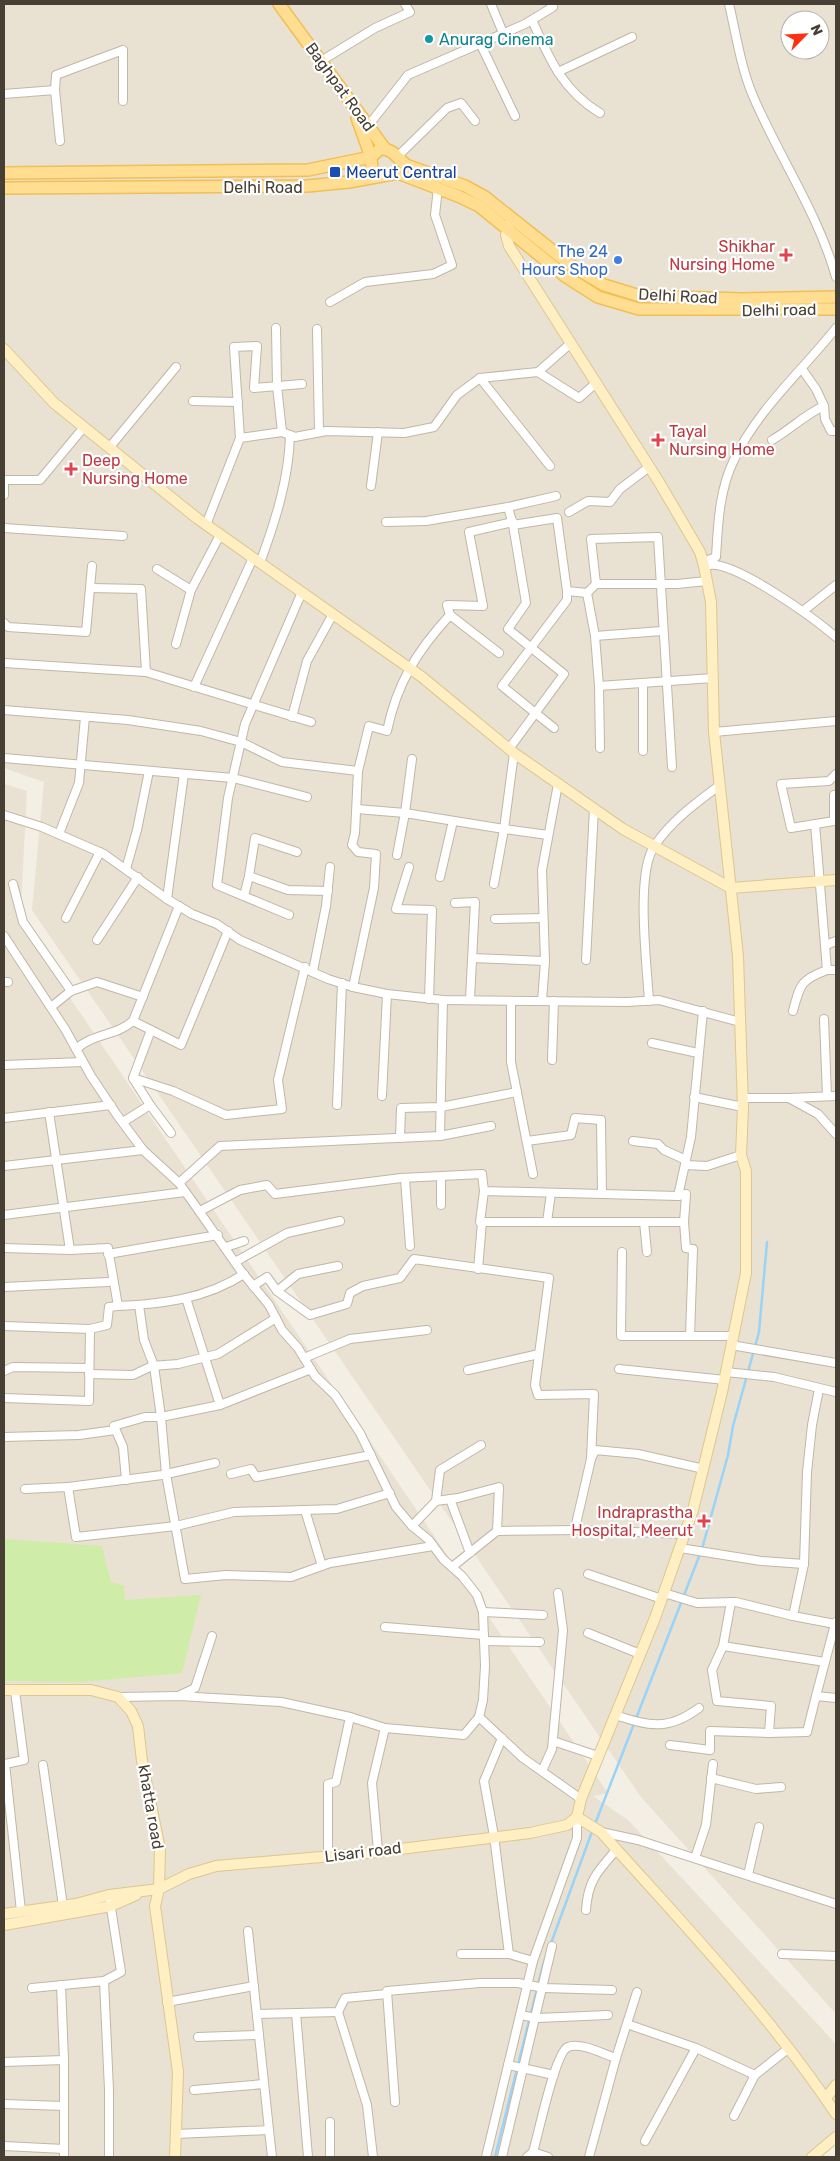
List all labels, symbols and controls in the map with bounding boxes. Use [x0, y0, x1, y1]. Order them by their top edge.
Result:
north arrow [780, 10, 830, 60]
text: N [807, 22, 826, 38]
place label: Anurag Cinema [439, 30, 554, 49]
marker: Anurag Cinema [423, 33, 435, 45]
street label: Baghpat Road [301, 39, 379, 135]
place label: Meerut Central [346, 163, 457, 182]
marker: Meerut Central [328, 165, 342, 179]
street label: Delhi Road [223, 178, 303, 197]
place label: Shikhar Nursing Home [669, 237, 775, 274]
place label: The 24 Hours Shop [521, 242, 608, 279]
marker: Shikhar Nursing Home [779, 248, 793, 262]
marker: The 24 Hours Shop [612, 254, 624, 266]
street label: Delhi Road [638, 284, 718, 308]
street label: Delhi road [741, 300, 817, 320]
place label: Tayal Nursing Home [669, 422, 775, 459]
marker: Tayal Nursing Home [651, 433, 665, 447]
place label: Deep Nursing Home [82, 451, 188, 488]
marker: Deep Nursing Home [64, 462, 78, 476]
place label: Indraprastha Hospital, Meerut [571, 1503, 693, 1540]
marker: Indraprastha Hospital, Meerut [697, 1514, 711, 1528]
street label: khatta road [134, 1763, 168, 1851]
street label: Lisari road [324, 1838, 402, 1866]

